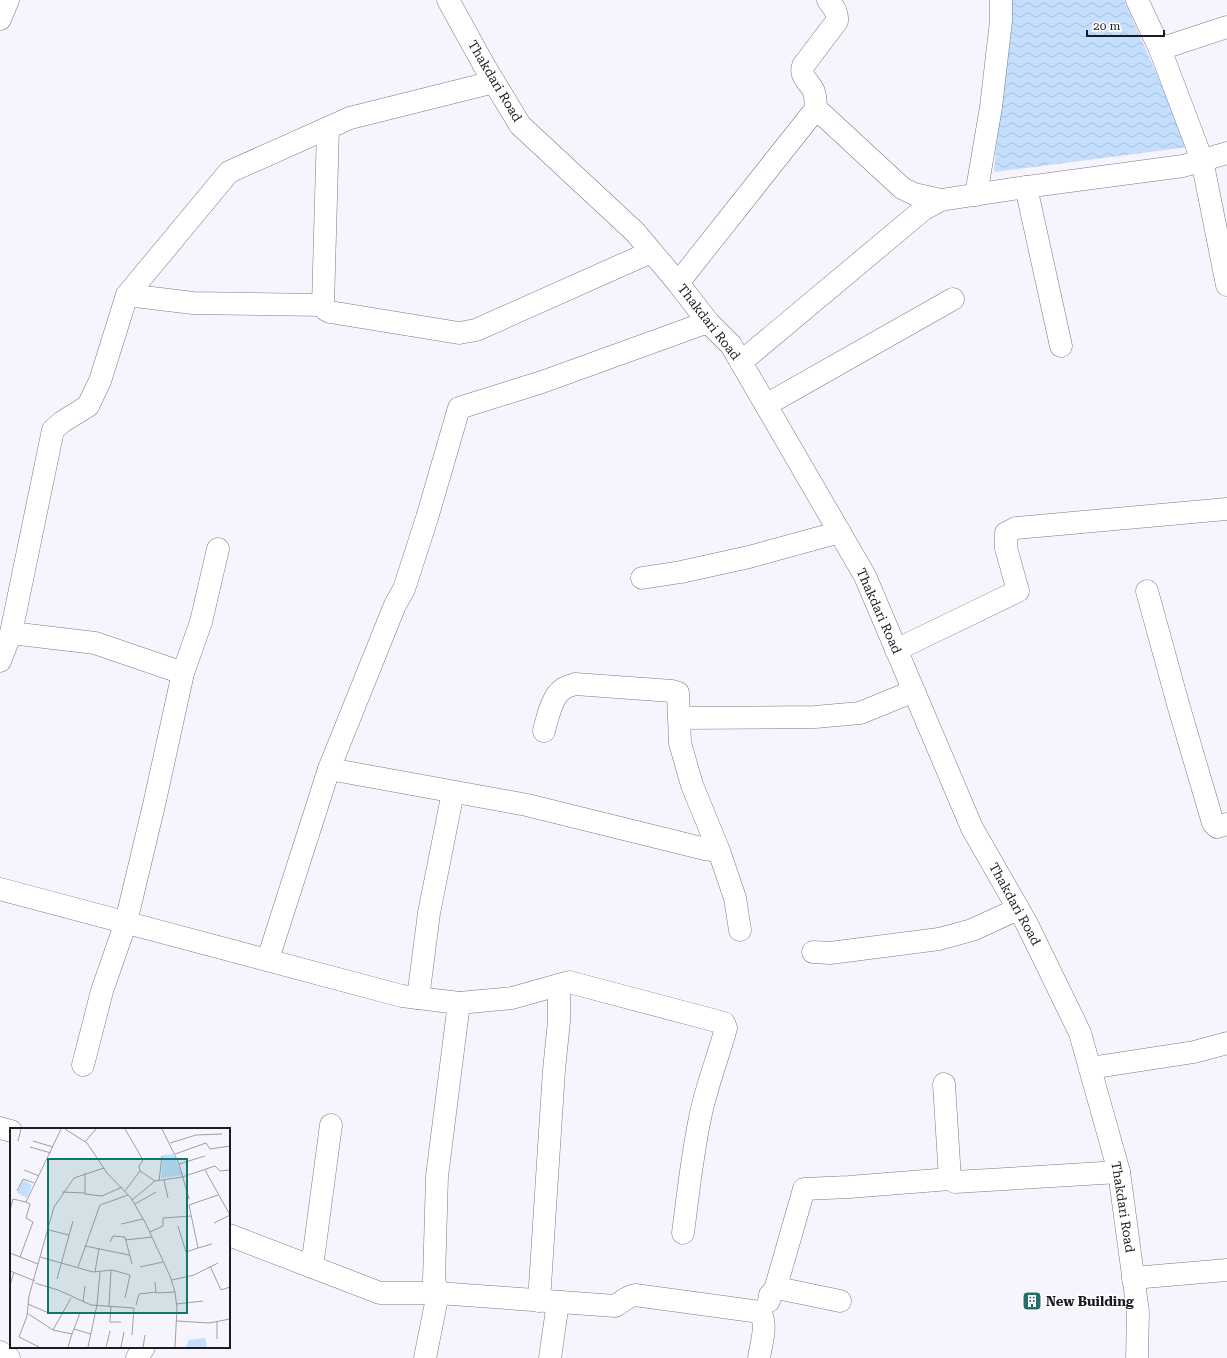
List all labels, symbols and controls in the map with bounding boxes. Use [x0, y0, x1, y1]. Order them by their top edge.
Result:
scale bar [1087, 12, 1164, 38]
text: 20 m [1093, 19, 1120, 33]
street label: Thakdari Road [465, 38, 525, 125]
street label: Thakdari Road [675, 281, 744, 363]
street label: Thakdari Road [853, 566, 905, 657]
street label: Thakdari Road [986, 860, 1044, 948]
inset map [10, 1128, 230, 1348]
street label: Thakdari Road [1108, 1160, 1138, 1254]
building icon: New Building [1021, 1290, 1043, 1312]
place label: New Building [1046, 1294, 1134, 1309]

